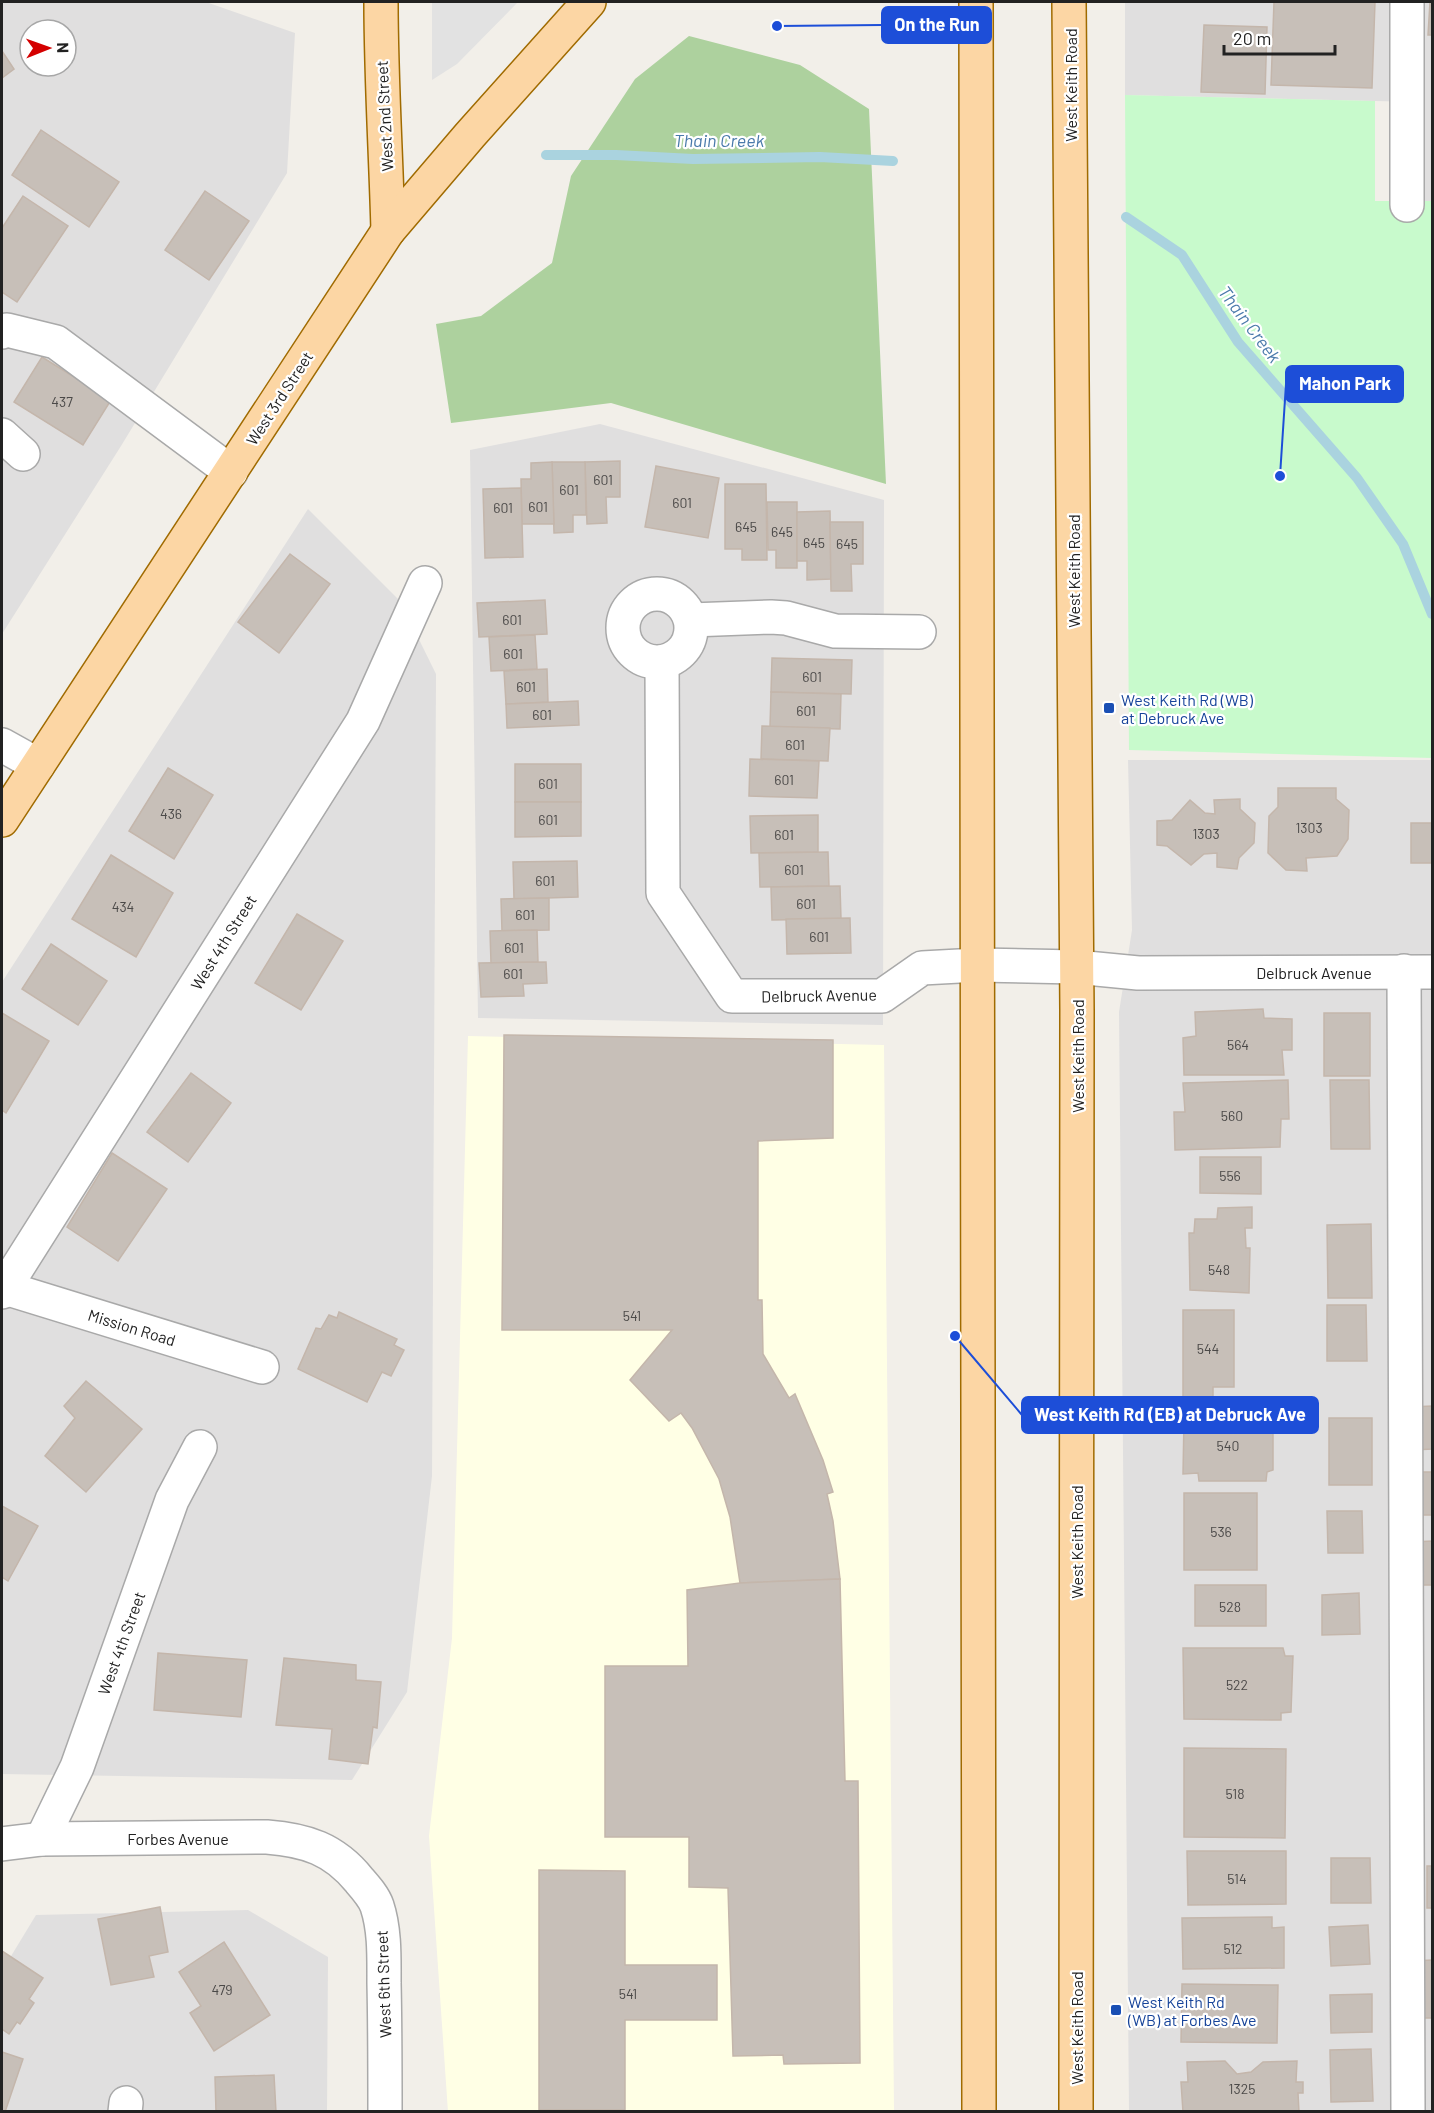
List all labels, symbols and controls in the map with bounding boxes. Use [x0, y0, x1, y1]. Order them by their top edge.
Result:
callout: On the Run [882, 7, 991, 43]
text: On the Run [894, 13, 980, 35]
north arrow [18, 18, 78, 78]
scale bar [1224, 18, 1335, 56]
text: 20 m [1233, 27, 1271, 49]
street label: West Keith Road [1061, 28, 1080, 142]
text: N [54, 42, 73, 53]
street label: West 2nd Street [372, 60, 396, 172]
water label: Thain Creek [674, 129, 764, 151]
water label: Thain Creek [1214, 281, 1286, 367]
street label: West 3rd Street [242, 348, 316, 448]
callout: Mahon Park [1286, 366, 1403, 402]
text: Mahon Park [1299, 372, 1392, 394]
house number: 437 [51, 393, 73, 410]
house number: 601 [593, 471, 613, 488]
house number: 601 [559, 481, 579, 498]
house number: 601 [672, 494, 692, 511]
house number: 601 [528, 498, 548, 515]
house number: 601 [493, 499, 513, 516]
street label: West Keith Road [1064, 514, 1083, 628]
house number: 645 [735, 518, 757, 535]
house number: 645 [771, 523, 793, 540]
house number: 645 [803, 534, 825, 551]
house number: 645 [836, 535, 858, 552]
house number: 601 [502, 611, 522, 628]
house number: 601 [503, 645, 523, 662]
house number: 601 [802, 668, 822, 685]
house number: 601 [516, 678, 536, 695]
place label: West Keith Rd (WB) at Debruck Ave [1121, 690, 1254, 727]
marker: West Keith Rd (WB) at Debruck Ave [1102, 701, 1116, 715]
house number: 601 [796, 702, 816, 719]
house number: 601 [532, 706, 552, 723]
house number: 601 [785, 736, 805, 753]
house number: 601 [774, 771, 794, 788]
house number: 601 [538, 775, 558, 792]
house number: 436 [160, 805, 182, 822]
house number: 601 [538, 811, 558, 828]
house number: 1303 [1295, 819, 1323, 836]
house number: 1303 [1192, 825, 1220, 842]
house number: 601 [774, 826, 794, 843]
house number: 601 [784, 861, 804, 878]
house number: 601 [535, 872, 555, 889]
street label: West 4th Street [186, 891, 260, 993]
house number: 601 [796, 895, 816, 912]
house number: 434 [112, 898, 134, 915]
house number: 601 [515, 906, 535, 923]
house number: 601 [809, 928, 829, 945]
house number: 601 [504, 939, 524, 956]
street label: Delbruck Avenue [1256, 963, 1372, 982]
house number: 601 [503, 965, 523, 982]
street label: Delbruck Avenue [761, 984, 877, 1006]
street label: West Keith Road [1068, 999, 1087, 1113]
house number: 564 [1227, 1036, 1249, 1053]
house number: 560 [1221, 1107, 1243, 1124]
house number: 556 [1219, 1167, 1241, 1184]
house number: 548 [1208, 1261, 1230, 1278]
street label: Mission Road [86, 1305, 178, 1349]
house number: 541 [623, 1307, 641, 1324]
house number: 544 [1197, 1340, 1219, 1357]
callout: West Keith Rd (EB) at Debruck Ave [1022, 1397, 1318, 1433]
text: West Keith Rd (EB) at Debruck Ave [1034, 1403, 1306, 1425]
house number: 540 [1217, 1437, 1239, 1454]
street label: West Keith Road [1067, 1485, 1086, 1599]
house number: 536 [1210, 1523, 1232, 1540]
street label: West 4th Street [94, 1589, 148, 1697]
house number: 528 [1219, 1598, 1241, 1615]
house number: 522 [1226, 1676, 1248, 1693]
house number: 518 [1226, 1785, 1245, 1802]
street label: Forbes Avenue [127, 1829, 229, 1848]
house number: 514 [1227, 1870, 1247, 1887]
street label: West 6th Street [372, 1930, 394, 2038]
house number: 512 [1223, 1940, 1243, 1957]
street label: West Keith Road [1067, 1971, 1086, 2085]
house number: 479 [211, 1981, 233, 1998]
house number: 541 [619, 1985, 637, 2002]
place label: West Keith Rd (WB) at Forbes Ave [1127, 1992, 1257, 2029]
marker: West Keith Rd (WB) at Forbes Ave [1109, 2003, 1123, 2017]
house number: 1325 [1229, 2080, 1255, 2097]

